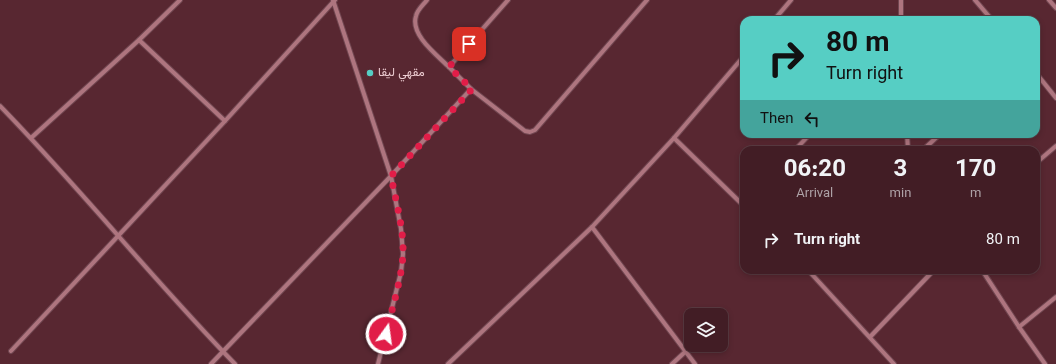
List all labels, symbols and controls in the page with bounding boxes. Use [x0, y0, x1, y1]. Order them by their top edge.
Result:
text: 80 m [826, 22, 889, 66]
pin [452, 27, 486, 61]
icon: right [760, 32, 812, 84]
icon: arrive [458, 33, 480, 55]
text: Turn right [826, 61, 903, 89]
place label: مقهي ليقا [378, 64, 425, 82]
marker: مقهي ليقا [365, 68, 375, 78]
text: Then [760, 108, 793, 131]
icon: left [801, 108, 823, 130]
text: 06:20 [784, 151, 846, 189]
text: 3 [894, 151, 907, 189]
text: 170 [955, 151, 996, 189]
text: Arrival [796, 184, 833, 204]
text: min [890, 184, 911, 204]
text: m [970, 184, 981, 204]
icon: right [760, 229, 782, 251]
text: Turn right [794, 229, 860, 252]
text: 80 m [986, 229, 1020, 252]
map controls [684, 308, 728, 352]
button: layers [684, 308, 728, 352]
position arrow [365, 313, 407, 355]

